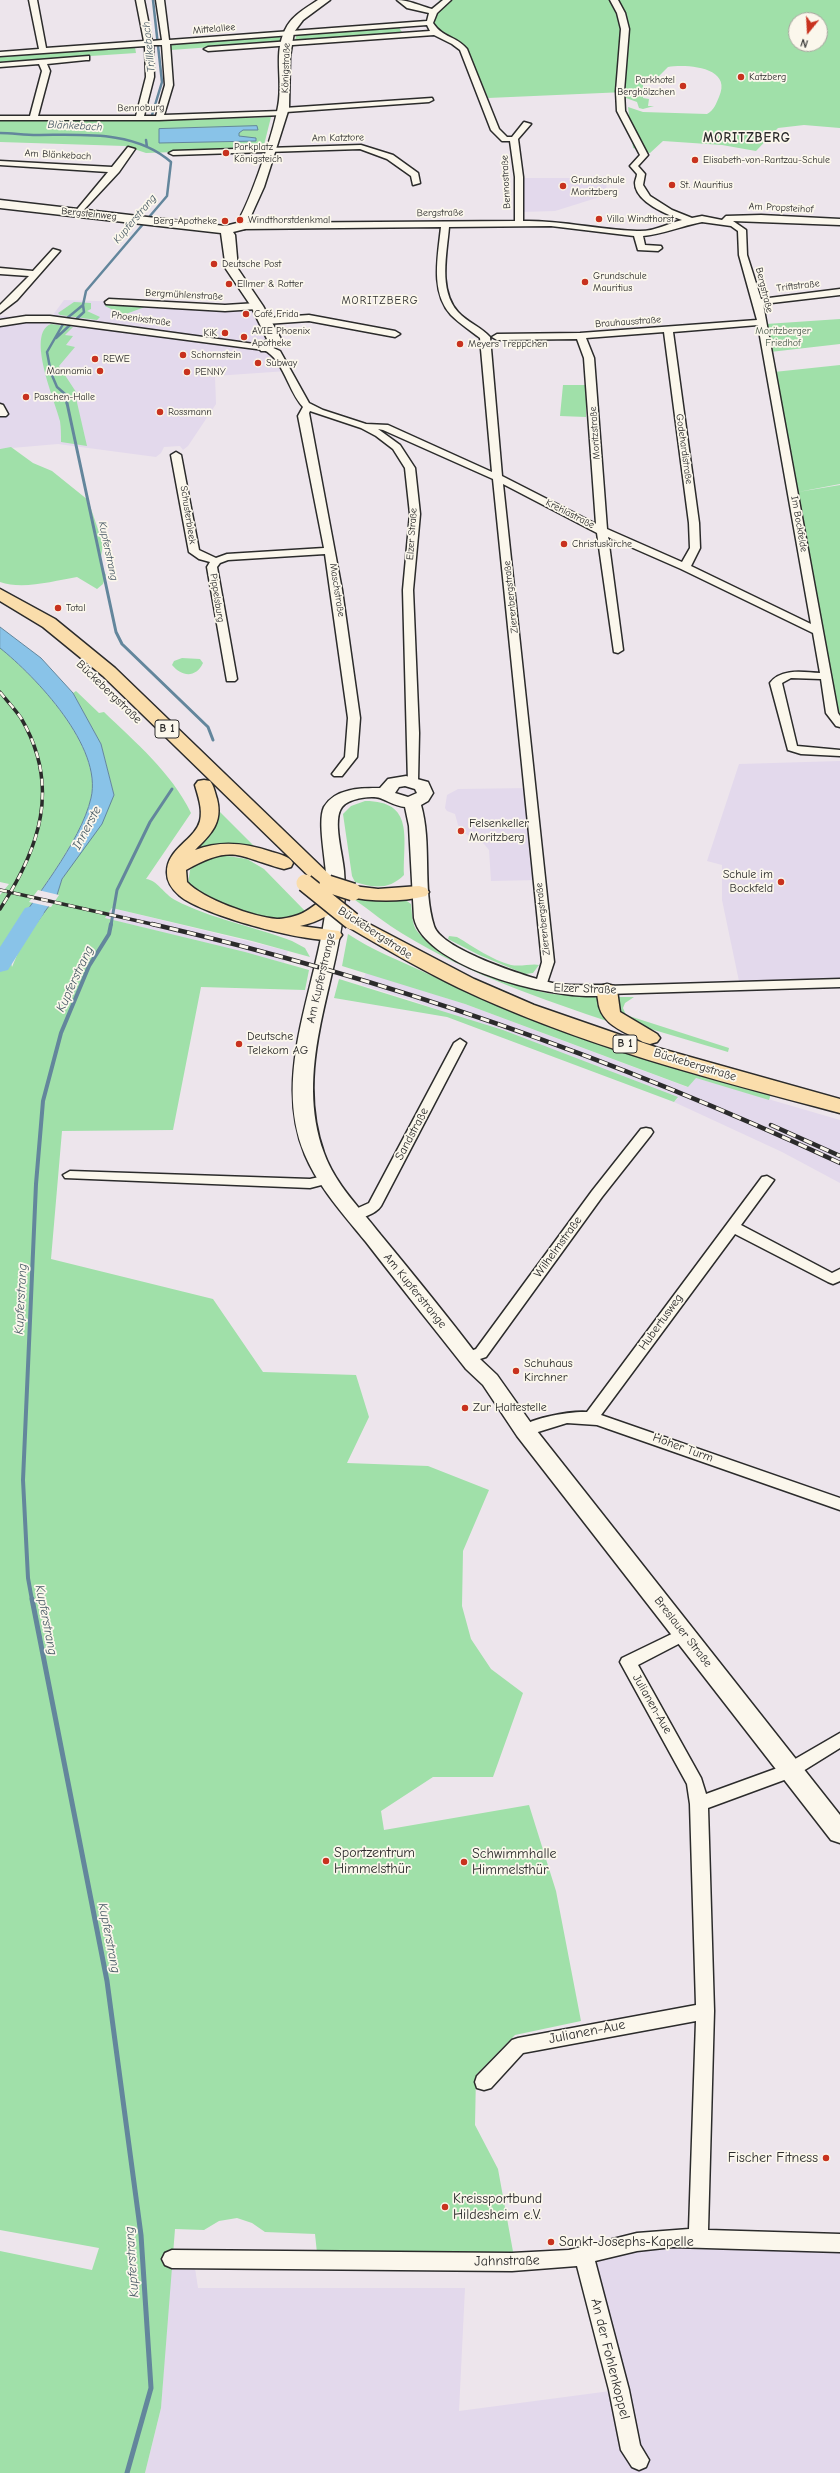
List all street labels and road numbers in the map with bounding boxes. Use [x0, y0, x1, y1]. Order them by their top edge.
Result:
street label: Mittelallee [192, 21, 236, 37]
street label: Königstraße [279, 43, 293, 93]
street label: Bennoburg [117, 102, 165, 114]
street label: Am Katztore [312, 132, 364, 144]
street label: Am Blänkebach [24, 147, 92, 163]
street label: Bennostraße [499, 155, 513, 209]
street label: Am Propsteihof [748, 200, 814, 216]
street label: Bergsteinweg [61, 205, 117, 223]
street label: Bergstraße [417, 207, 463, 219]
street label: Bergstraße [753, 266, 775, 314]
street label: Triftstraße [776, 277, 820, 295]
street label: Bergmühlenstraße [145, 287, 223, 303]
street label: Phoenixstraße [110, 309, 172, 329]
street label: Brauhausstraße [595, 314, 661, 330]
street label: Moritzstraße [587, 406, 603, 460]
street label: Godehardistraße [673, 413, 695, 485]
street label: Schusterbleek [177, 485, 199, 545]
street label: Im Bockfelde [788, 495, 810, 553]
street label: Krehlastraße [544, 497, 596, 531]
street label: Elzer Straße [404, 508, 420, 560]
street label: Zierenbergstraße [501, 560, 521, 634]
street label: Maschstraße [327, 562, 347, 618]
street label: Pippelsburg [207, 573, 227, 623]
street label: Bückebergstraße [73, 657, 145, 727]
road number: B 1 [155, 720, 179, 738]
street label: Zierenbergstraße [533, 882, 553, 956]
street label: Bückebergstraße [335, 904, 415, 962]
street label: Am Kupferstrange [304, 931, 338, 1025]
street label: Elzer Straße [553, 981, 617, 997]
road number: B 1 [613, 1035, 637, 1053]
street label: Bückebergstraße [652, 1046, 738, 1084]
street label: Sandstraße [392, 1105, 432, 1163]
street label: Wilhelmstraße [531, 1214, 585, 1280]
street label: Am Kupferstrange [380, 1251, 450, 1331]
street label: Hubertusweg [636, 1291, 686, 1353]
street label: Hoher Turm [651, 1430, 715, 1466]
street label: Breslauer Straße [651, 1594, 715, 1670]
street label: Julianen-Aue [629, 1672, 675, 1736]
street label: Julianen-Aue [547, 2016, 627, 2048]
street label: Jahnstraße [474, 2252, 540, 2270]
street label: An der Fohlenkoppel [587, 2297, 633, 2421]

